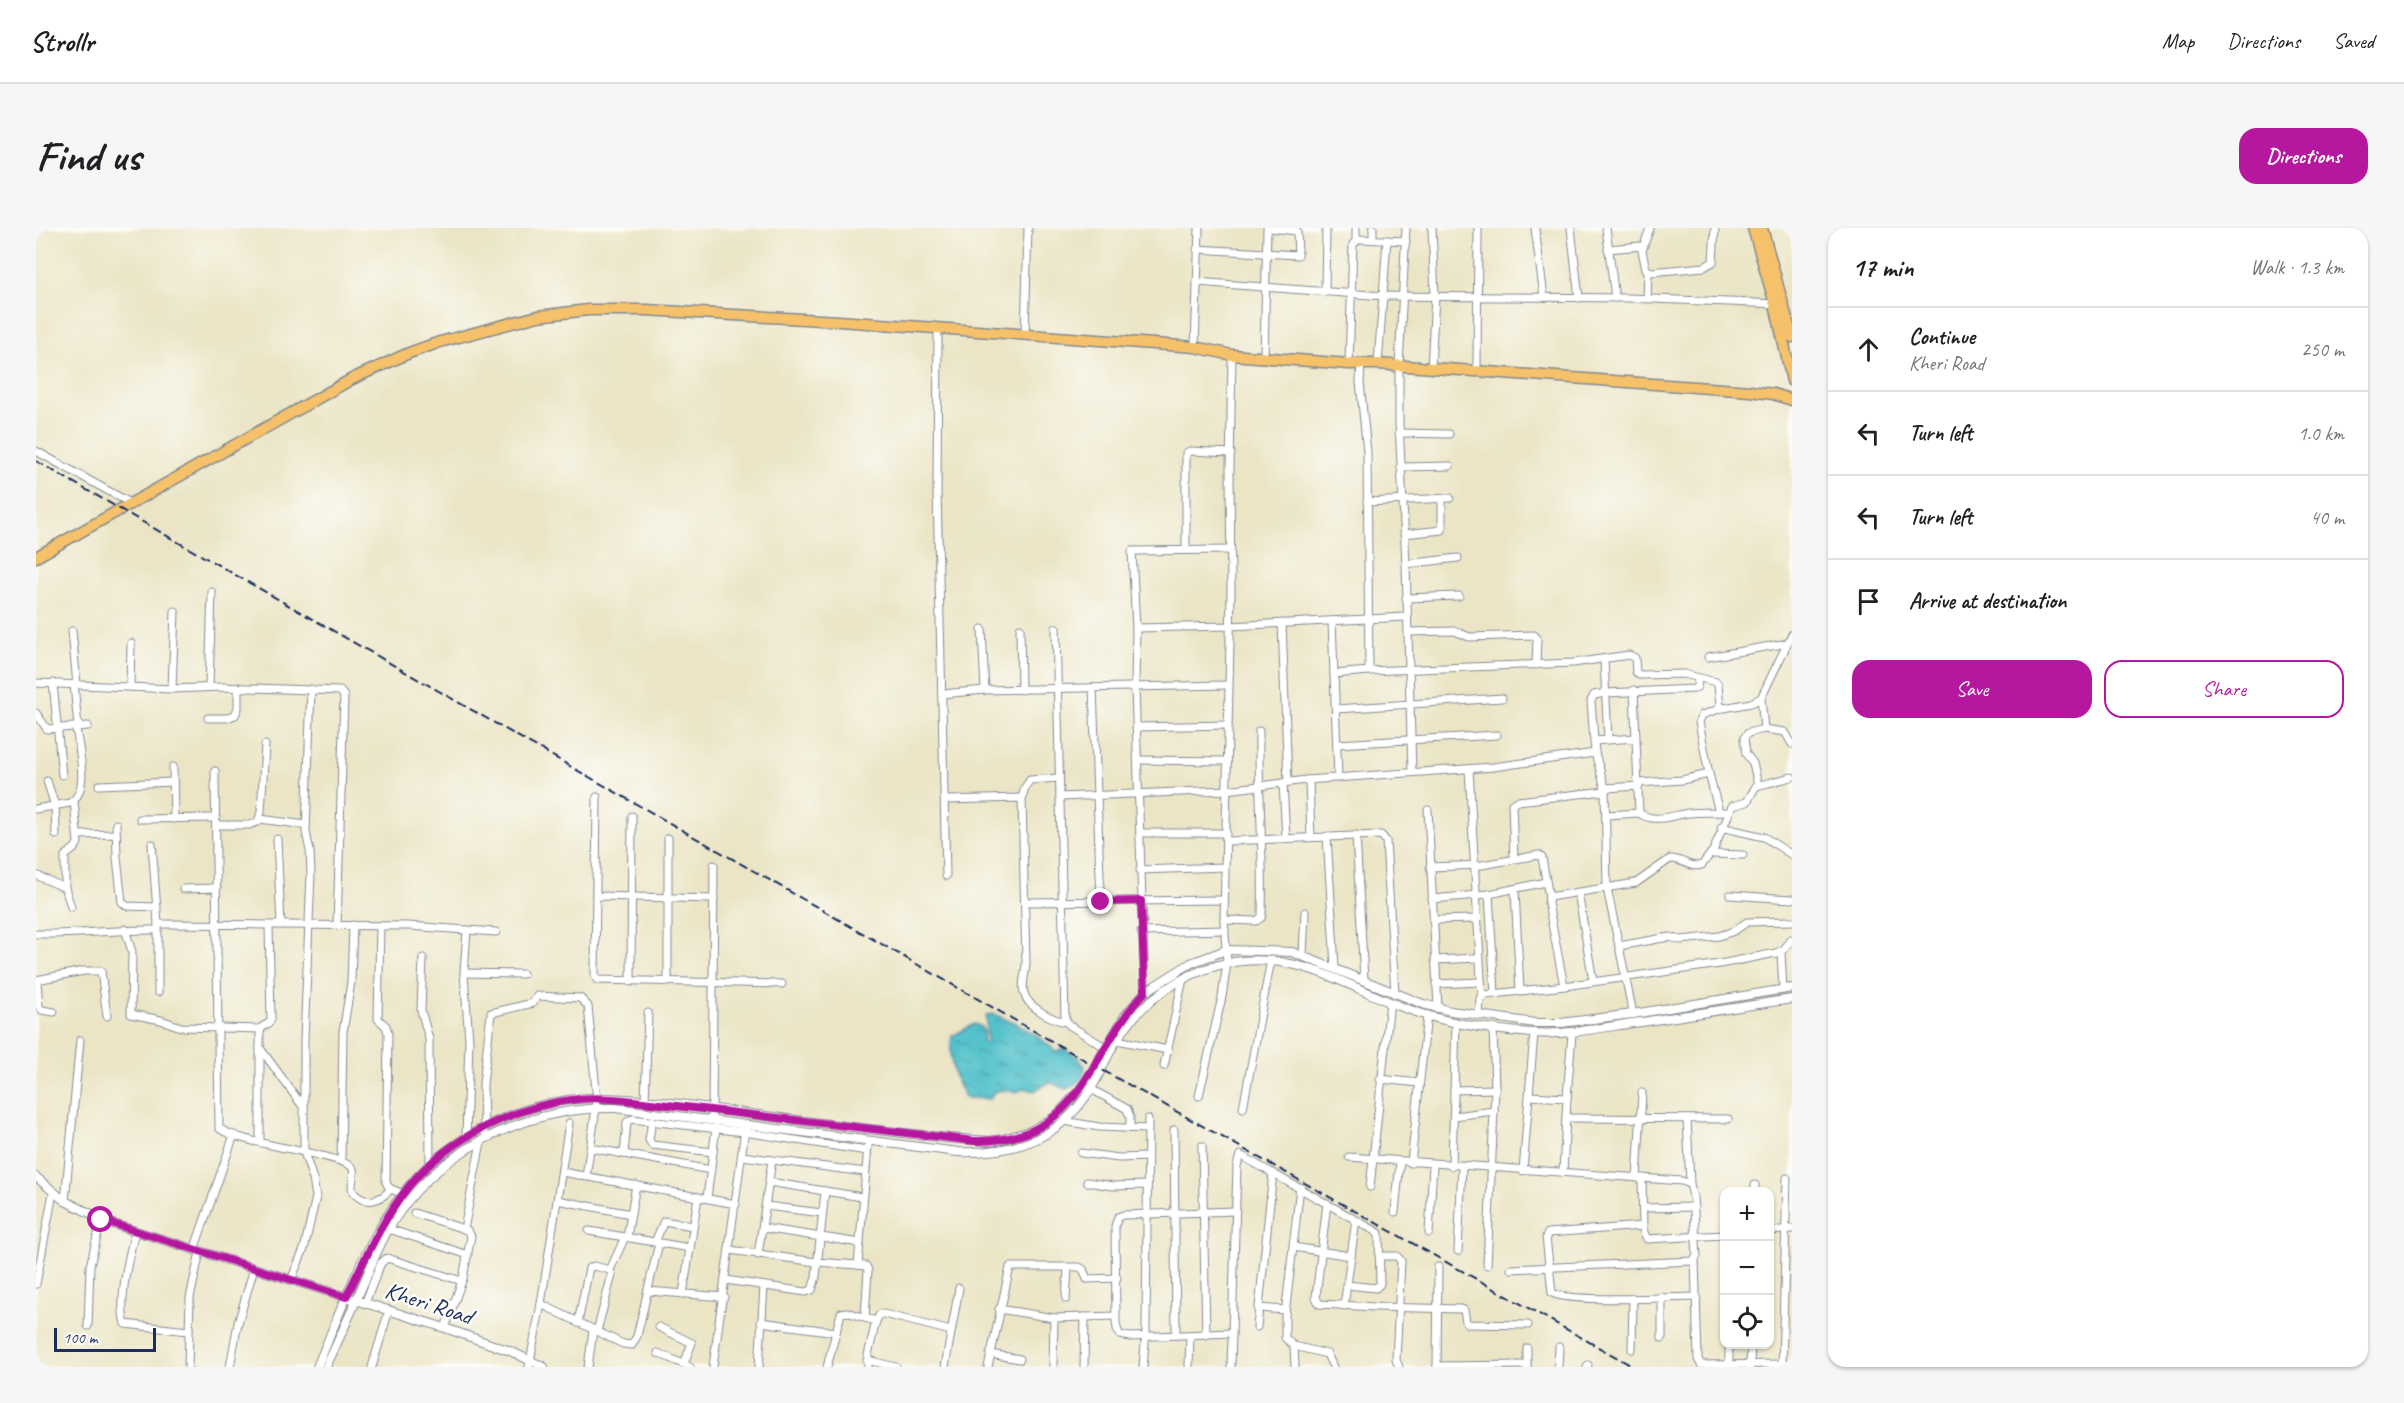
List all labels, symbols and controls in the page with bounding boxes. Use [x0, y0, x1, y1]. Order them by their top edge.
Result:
text: Strollr [30, 24, 94, 59]
text: Map [2162, 28, 2194, 54]
text: Directions [2227, 28, 2300, 54]
text: Saved [2333, 28, 2374, 54]
button: Directions [2239, 128, 2368, 184]
text: Find us [36, 130, 141, 183]
text: 17 min [1852, 251, 1913, 284]
text: Walk · 1.3 km [2250, 255, 2344, 280]
text: Continue [1909, 323, 1975, 351]
icon: ahead [1852, 333, 1885, 366]
text: 250 m [2301, 337, 2344, 362]
text: Kheri Road [1909, 351, 1984, 376]
icon: left [1852, 417, 1885, 450]
text: Turn left [1909, 419, 1973, 447]
text: 1.0 km [2298, 421, 2344, 446]
icon: left [1852, 501, 1885, 534]
text: Turn left [1909, 503, 1973, 531]
text: 40 m [2310, 505, 2344, 530]
icon: arrive [1852, 585, 1885, 618]
text: Arrive at destination [1909, 587, 2066, 615]
button: Save [1852, 660, 2092, 718]
button: Share [2104, 660, 2344, 718]
route end [1087, 888, 1113, 914]
map controls [1720, 1187, 1774, 1349]
button: + [1720, 1187, 1774, 1241]
route start [87, 1206, 113, 1232]
button: − [1720, 1241, 1774, 1295]
street label: Kheri Road [381, 1275, 480, 1332]
button: locate [1720, 1295, 1774, 1349]
scale bar [54, 1325, 156, 1352]
text: 100 m [63, 1328, 97, 1348]

